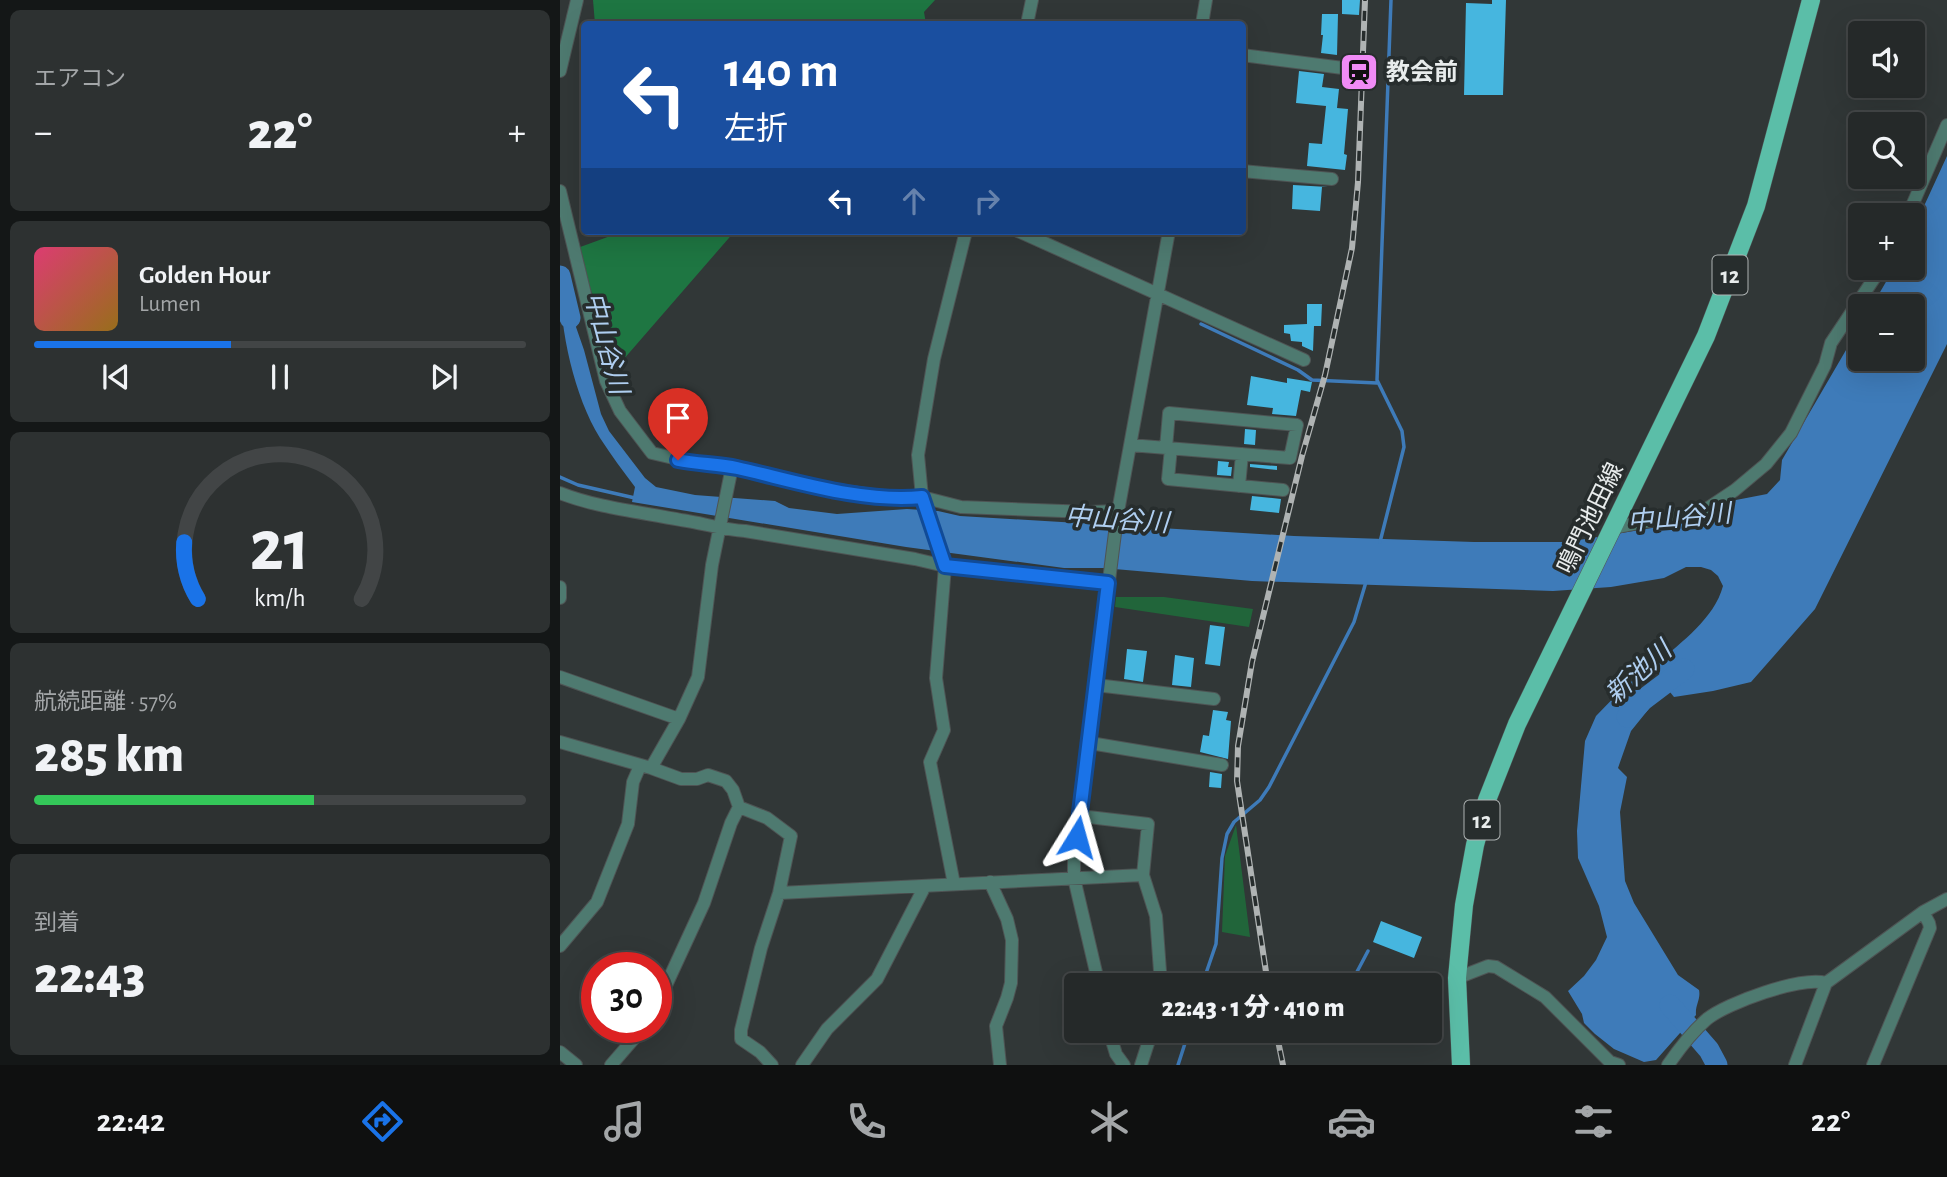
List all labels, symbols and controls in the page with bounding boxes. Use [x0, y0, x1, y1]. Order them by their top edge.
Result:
map controls [1848, 21, 1925, 371]
button: sound [1848, 21, 1925, 98]
text: 140 m [724, 47, 839, 96]
icon: left [609, 49, 700, 140]
station icon: 教会前 [1338, 51, 1380, 93]
place label: 教会前 [1386, 59, 1458, 85]
text: エアコン [34, 68, 126, 91]
text: 22° [247, 106, 313, 158]
button: search [1848, 112, 1925, 189]
text: 左折 [724, 113, 788, 145]
text: − [34, 114, 52, 152]
text: + [508, 114, 526, 152]
icon: left [822, 182, 860, 220]
icon: ahead [895, 182, 933, 220]
icon: right [968, 182, 1006, 220]
button: + [1848, 203, 1925, 280]
road number: 12 [1712, 256, 1748, 294]
text: Golden Hour [139, 262, 270, 288]
water label: 中山谷川 [580, 289, 634, 400]
text: Lumen [139, 293, 201, 316]
button: − [1848, 294, 1925, 371]
icon: previous [97, 358, 135, 396]
icon: pause [261, 358, 299, 396]
icon: next [425, 358, 463, 396]
pin [648, 388, 708, 460]
icon: arrive [659, 399, 697, 437]
street label: 鳴門池田線 [1552, 458, 1628, 578]
water label: 中山谷川 [1626, 499, 1735, 535]
water label: 中山谷川 [1064, 502, 1173, 537]
text: 21 [250, 511, 310, 584]
text: km/h [254, 585, 306, 610]
water label: 新池川 [1600, 634, 1679, 709]
text: 航続距離 · 57% [34, 691, 177, 714]
text: 285 km [34, 729, 184, 781]
position arrow [1040, 800, 1114, 874]
road number: 12 [1464, 800, 1500, 840]
text: 到着 [34, 912, 80, 935]
text: 22:43 [34, 950, 145, 1002]
speed limit sign: 30 [581, 952, 672, 1043]
text: 22:43 · 1 分 · 410 m [1161, 995, 1345, 1021]
icon: directions [358, 1097, 407, 1146]
icon: music [600, 1097, 649, 1146]
icon: phone [842, 1097, 891, 1146]
icon: climate [1085, 1097, 1134, 1146]
icon: car [1327, 1097, 1376, 1146]
icon: filters [1569, 1097, 1618, 1146]
text: 22:42 [97, 1105, 165, 1137]
text: 22° [1811, 1105, 1850, 1137]

